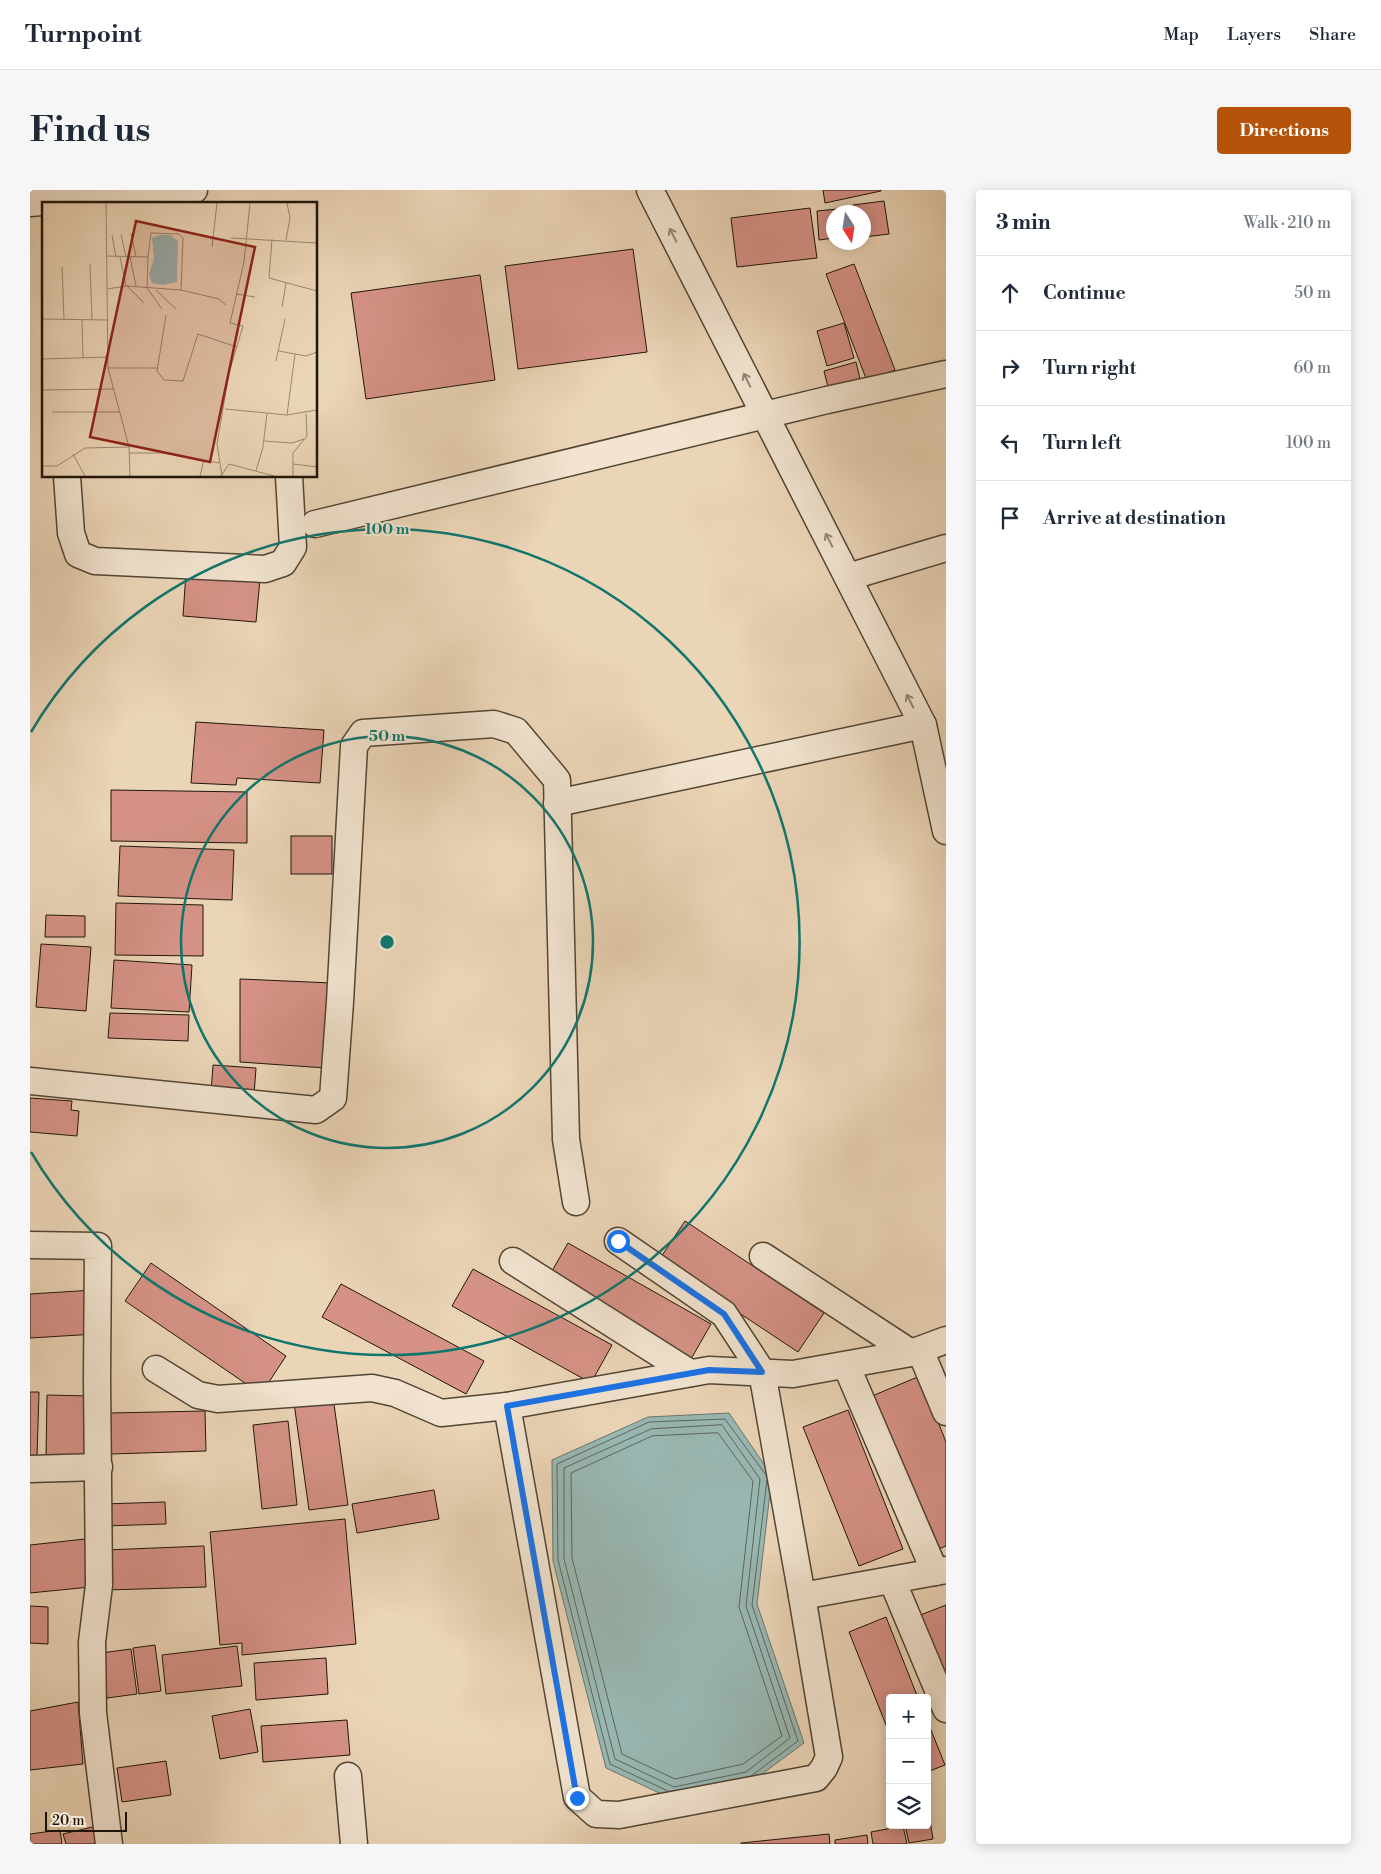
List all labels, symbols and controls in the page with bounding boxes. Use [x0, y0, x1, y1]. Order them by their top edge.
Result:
text: Turnpoint [25, 20, 142, 50]
text: Map [1164, 23, 1199, 46]
text: Layers [1227, 23, 1281, 46]
text: Share [1309, 23, 1356, 46]
button: Directions [1217, 107, 1351, 154]
text: Find us [30, 109, 150, 152]
inset map [42, 202, 318, 478]
north arrow [826, 205, 871, 250]
text: 3 min [996, 210, 1051, 236]
text: Walk · 210 m [1243, 213, 1331, 233]
one-way arrow [668, 228, 677, 243]
icon: ahead [996, 279, 1024, 307]
text: Continue [1043, 281, 1126, 305]
text: 50 m [1294, 283, 1331, 303]
icon: right [996, 354, 1024, 382]
text: Turn right [1043, 356, 1136, 380]
text: 60 m [1293, 358, 1331, 378]
one-way arrow [742, 373, 751, 388]
icon: left [996, 429, 1024, 457]
text: Turn left [1043, 431, 1122, 455]
text: 100 m [1286, 433, 1331, 453]
icon: arrive [996, 504, 1024, 532]
text: Arrive at destination [1043, 506, 1226, 530]
text: 100 m [365, 520, 410, 539]
one-way arrow [824, 533, 833, 548]
one-way arrow [905, 693, 915, 708]
text: 50 m [369, 727, 405, 746]
centre of rings [378, 933, 396, 951]
route start [607, 1230, 630, 1253]
map controls [886, 1694, 931, 1829]
button: + [886, 1694, 931, 1739]
button: − [886, 1739, 931, 1784]
button: layers [886, 1784, 931, 1829]
route end [566, 1787, 589, 1810]
scale bar [45, 1809, 128, 1832]
text: 20 m [52, 1812, 84, 1830]

